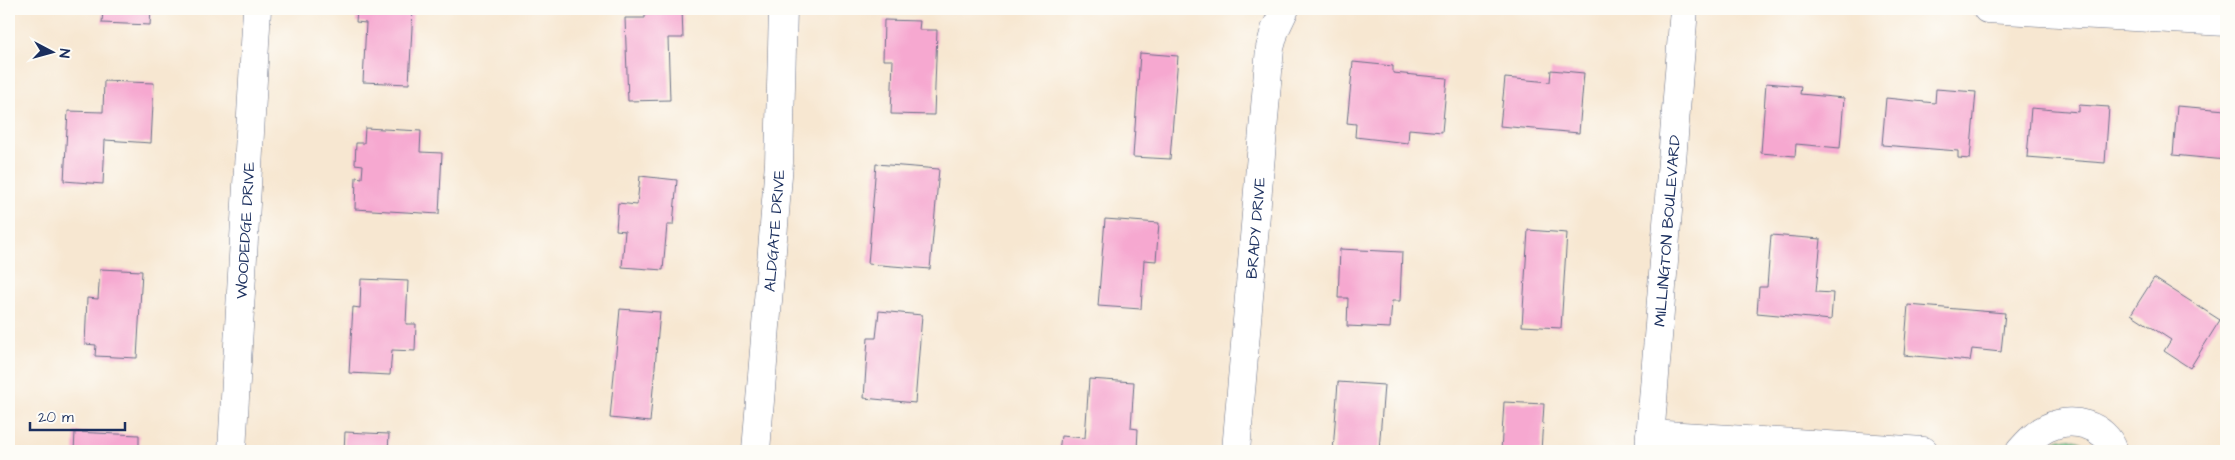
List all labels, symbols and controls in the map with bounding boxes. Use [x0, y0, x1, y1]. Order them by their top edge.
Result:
north arrow [28, 28, 78, 78]
text: N [54, 48, 74, 59]
street label: MILLINGTON BOULEVARD [1649, 134, 1686, 327]
street label: WOODEDGE DRIVE [231, 161, 260, 300]
street label: ALDGATE DRIVE [759, 168, 790, 293]
street label: BRADY DRIVE [1241, 176, 1271, 280]
scale bar [30, 400, 125, 432]
text: 20 m [38, 407, 74, 428]

